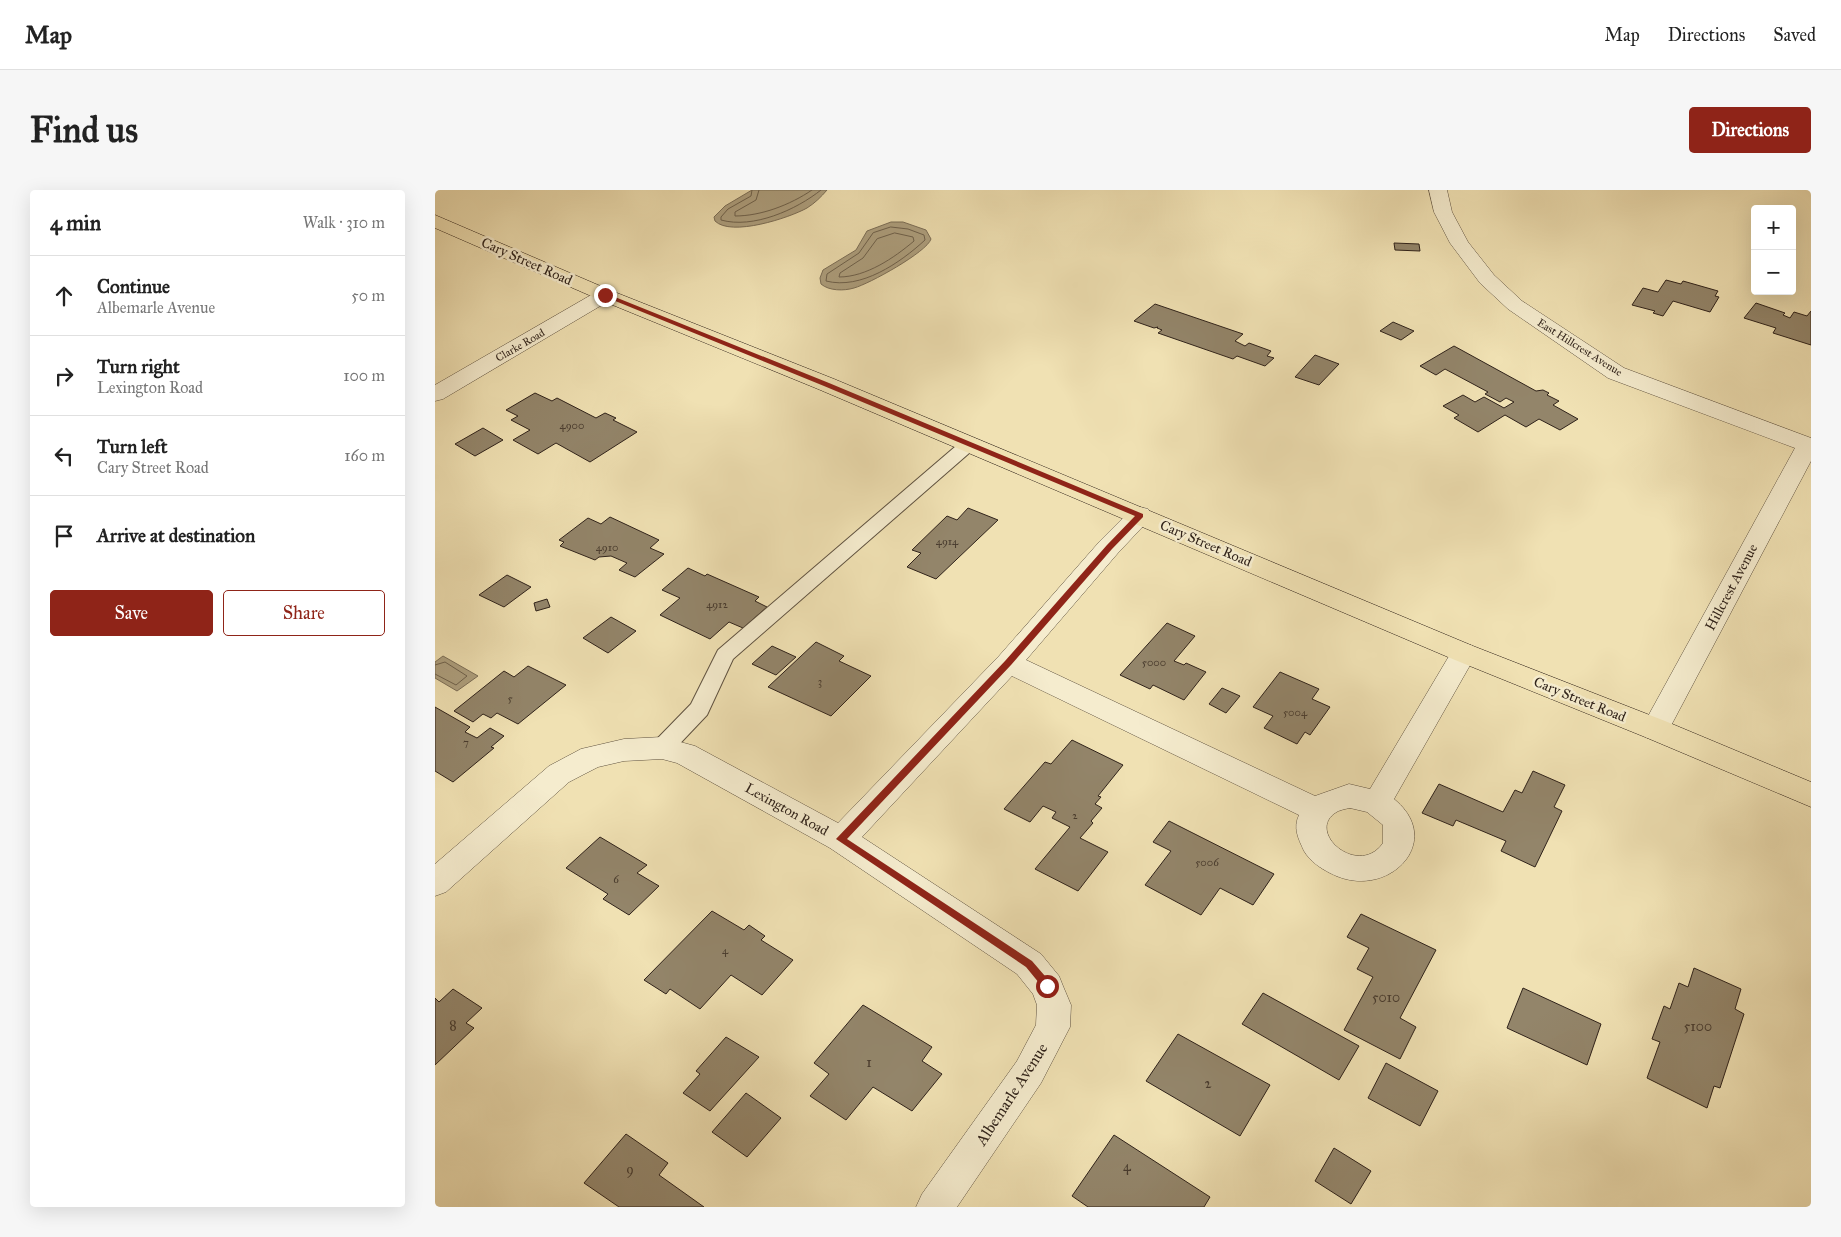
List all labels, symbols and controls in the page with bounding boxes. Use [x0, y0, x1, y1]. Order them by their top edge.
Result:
text: Map [25, 20, 72, 50]
text: Map [1604, 24, 1640, 46]
text: Directions [1668, 24, 1745, 46]
text: Saved [1773, 24, 1816, 46]
button: Directions [1689, 107, 1811, 153]
text: Find us [30, 109, 138, 152]
map controls [1751, 205, 1796, 295]
button: + [1751, 205, 1796, 250]
text: 4 min [50, 210, 101, 236]
text: Walk · 310 m [303, 213, 385, 232]
street label: Cary Street Road [479, 234, 575, 289]
button: − [1751, 250, 1796, 295]
text: Continue [97, 275, 170, 298]
icon: ahead [50, 282, 78, 310]
route end [594, 284, 617, 307]
text: 50 m [351, 286, 385, 305]
text: Albemarle Avenue [97, 298, 215, 317]
street label: East Hillcrest Avenue [1535, 316, 1625, 379]
street label: Clarke Road [493, 326, 548, 365]
text: Turn right [97, 355, 180, 378]
icon: right [50, 362, 78, 390]
text: 100 m [343, 366, 385, 385]
text: Lexington Road [97, 378, 203, 397]
house number: 4900 [560, 419, 584, 432]
text: Turn left [97, 435, 167, 458]
icon: left [50, 442, 78, 470]
text: 160 m [344, 446, 385, 465]
text: Cary Street Road [97, 458, 209, 477]
street label: Cary Street Road [1157, 517, 1254, 570]
icon: arrive [50, 522, 78, 550]
text: Arrive at destination [97, 524, 255, 547]
house number: 4914 [936, 535, 959, 548]
house number: 4910 [596, 541, 618, 554]
street label: Hillcrest Avenue [1702, 541, 1761, 633]
button: Save [50, 590, 213, 636]
button: Share [223, 590, 385, 636]
house number: 4912 [706, 598, 728, 611]
house number: 5000 [1142, 656, 1166, 669]
street label: Cary Street Road [1531, 673, 1628, 726]
house number: 3 [818, 675, 822, 688]
house number: 5 [507, 692, 513, 705]
house number: 5004 [1283, 706, 1308, 719]
house number: 7 [463, 736, 469, 749]
street label: Lexington Road [742, 779, 831, 839]
house number: 2 [1072, 809, 1078, 822]
house number: 5006 [1195, 856, 1219, 869]
house number: 6 [613, 873, 619, 886]
house number: 4 [722, 944, 729, 957]
route start [1036, 975, 1059, 998]
house number: 5010 [1372, 989, 1400, 1006]
house number: 8 [449, 1017, 457, 1034]
house number: 5100 [1684, 1018, 1712, 1035]
street label: Albemarle Avenue [971, 1039, 1052, 1150]
house number: 1 [866, 1054, 872, 1071]
house number: 2 [1205, 1075, 1212, 1092]
house number: 4 [1123, 1158, 1132, 1175]
house number: 9 [626, 1161, 634, 1178]

